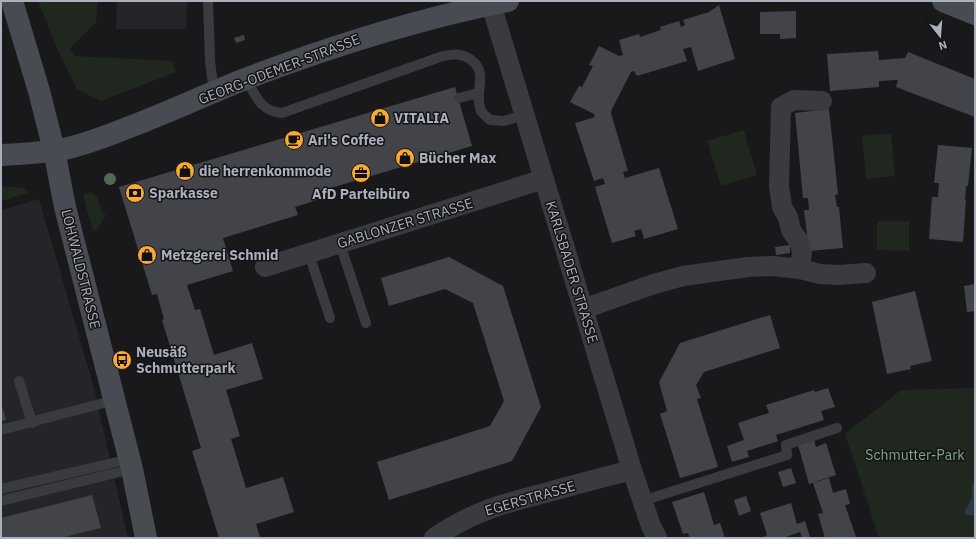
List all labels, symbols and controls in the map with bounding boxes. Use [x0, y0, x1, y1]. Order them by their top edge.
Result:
north arrow [920, 16, 960, 56]
street label: GEORG-ODEMER-STRASSE [196, 30, 362, 108]
text: N [937, 38, 949, 53]
shop icon: VITALIA [369, 107, 391, 129]
place label: VITALIA [394, 109, 449, 127]
cafe icon: Ari's Coffee [283, 129, 305, 151]
place label: Ari's Coffee [308, 131, 384, 149]
shop icon: Bücher Max [394, 147, 416, 169]
place label: Bücher Max [419, 149, 497, 167]
shop icon: die herrenkommode [174, 160, 196, 182]
place label: die herrenkommode [199, 162, 331, 180]
office icon: AfD Parteibüro [350, 162, 372, 184]
bank icon: Sparkasse [124, 182, 146, 204]
place label: Sparkasse [149, 184, 218, 202]
place label: AfD Parteibüro [312, 185, 410, 203]
street label: GABLONZER STRASSE [335, 194, 475, 252]
street label: KARLSBADER STRASSE [542, 199, 602, 345]
street label: LOHWALDSTRASSE [57, 207, 105, 331]
shop icon: Metzgerei Schmid [136, 244, 158, 266]
place label: Metzgerei Schmid [161, 246, 279, 264]
place label: Neusäß Schmutterpark [136, 343, 236, 377]
bus stop icon: Neusäß Schmutterpark [111, 349, 133, 371]
park label: Schmutter-Park [865, 446, 965, 464]
street label: EGERSTRASSE [483, 477, 577, 519]

